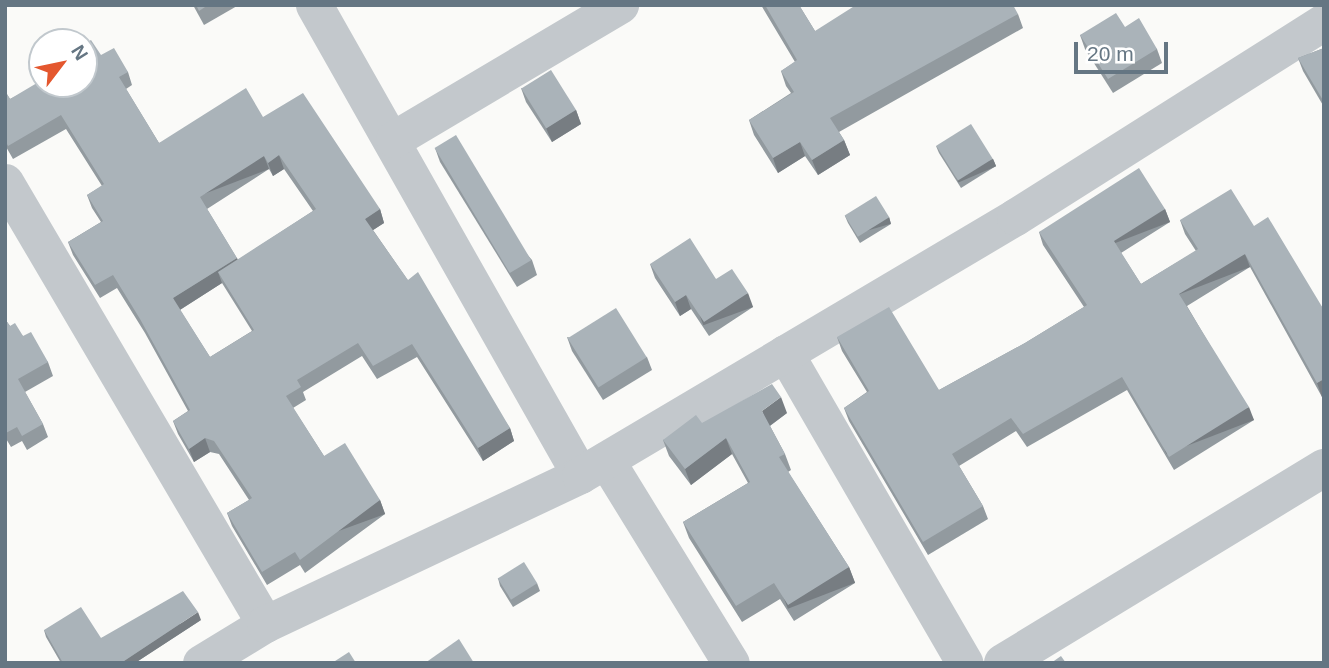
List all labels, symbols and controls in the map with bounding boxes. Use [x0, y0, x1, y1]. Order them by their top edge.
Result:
north arrow [28, 28, 98, 98]
scale bar [1077, 28, 1172, 72]
text: N [67, 41, 92, 64]
text: 20 m [1087, 42, 1134, 65]

